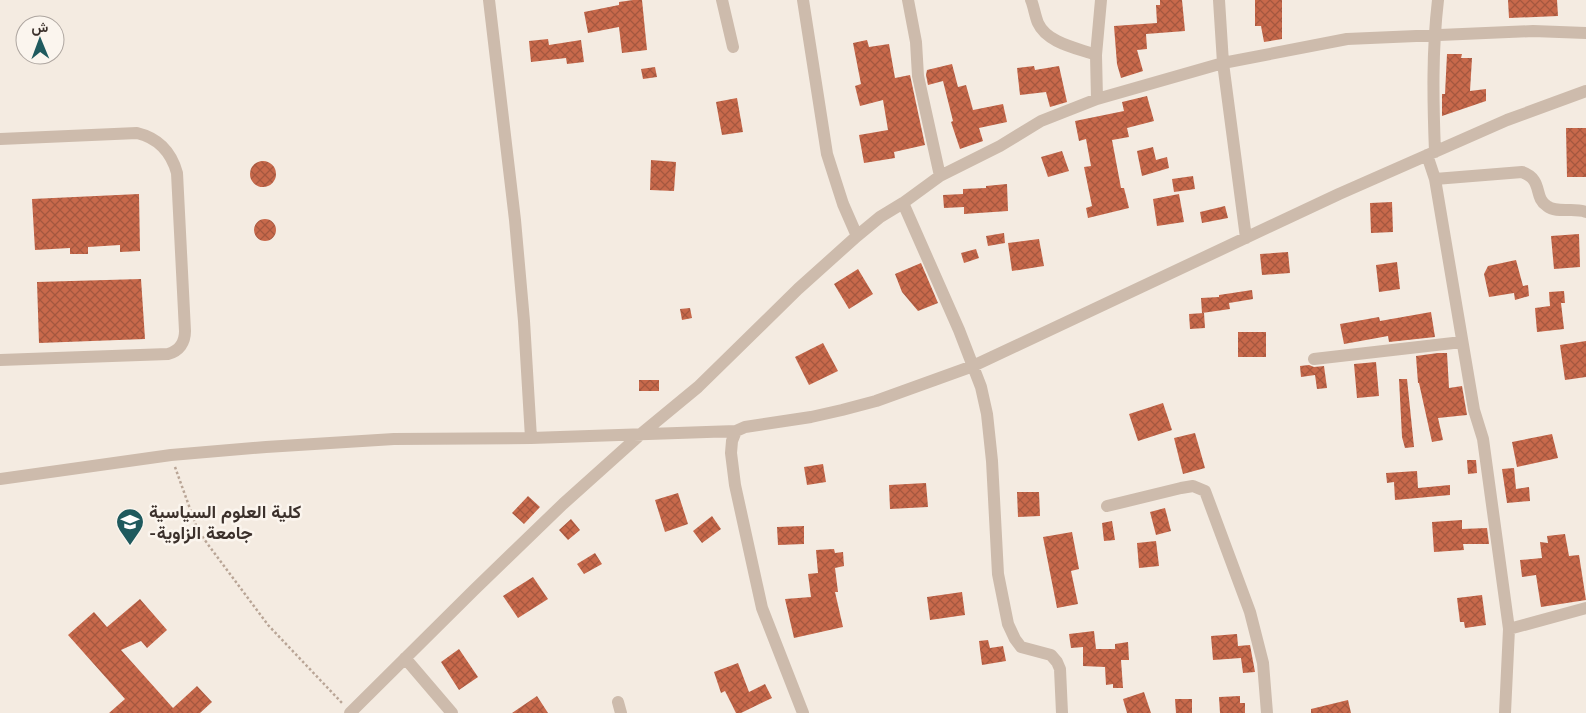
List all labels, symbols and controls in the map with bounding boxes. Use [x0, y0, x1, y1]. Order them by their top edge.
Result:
north arrow [15, 15, 65, 65]
text: ش [31, 18, 49, 37]
place label: كلية العلوم السياسية -جامعة الزاوية [149, 500, 301, 545]
school or university icon: كلية العلوم السياسية -جامعة الزاوية [115, 507, 145, 546]

